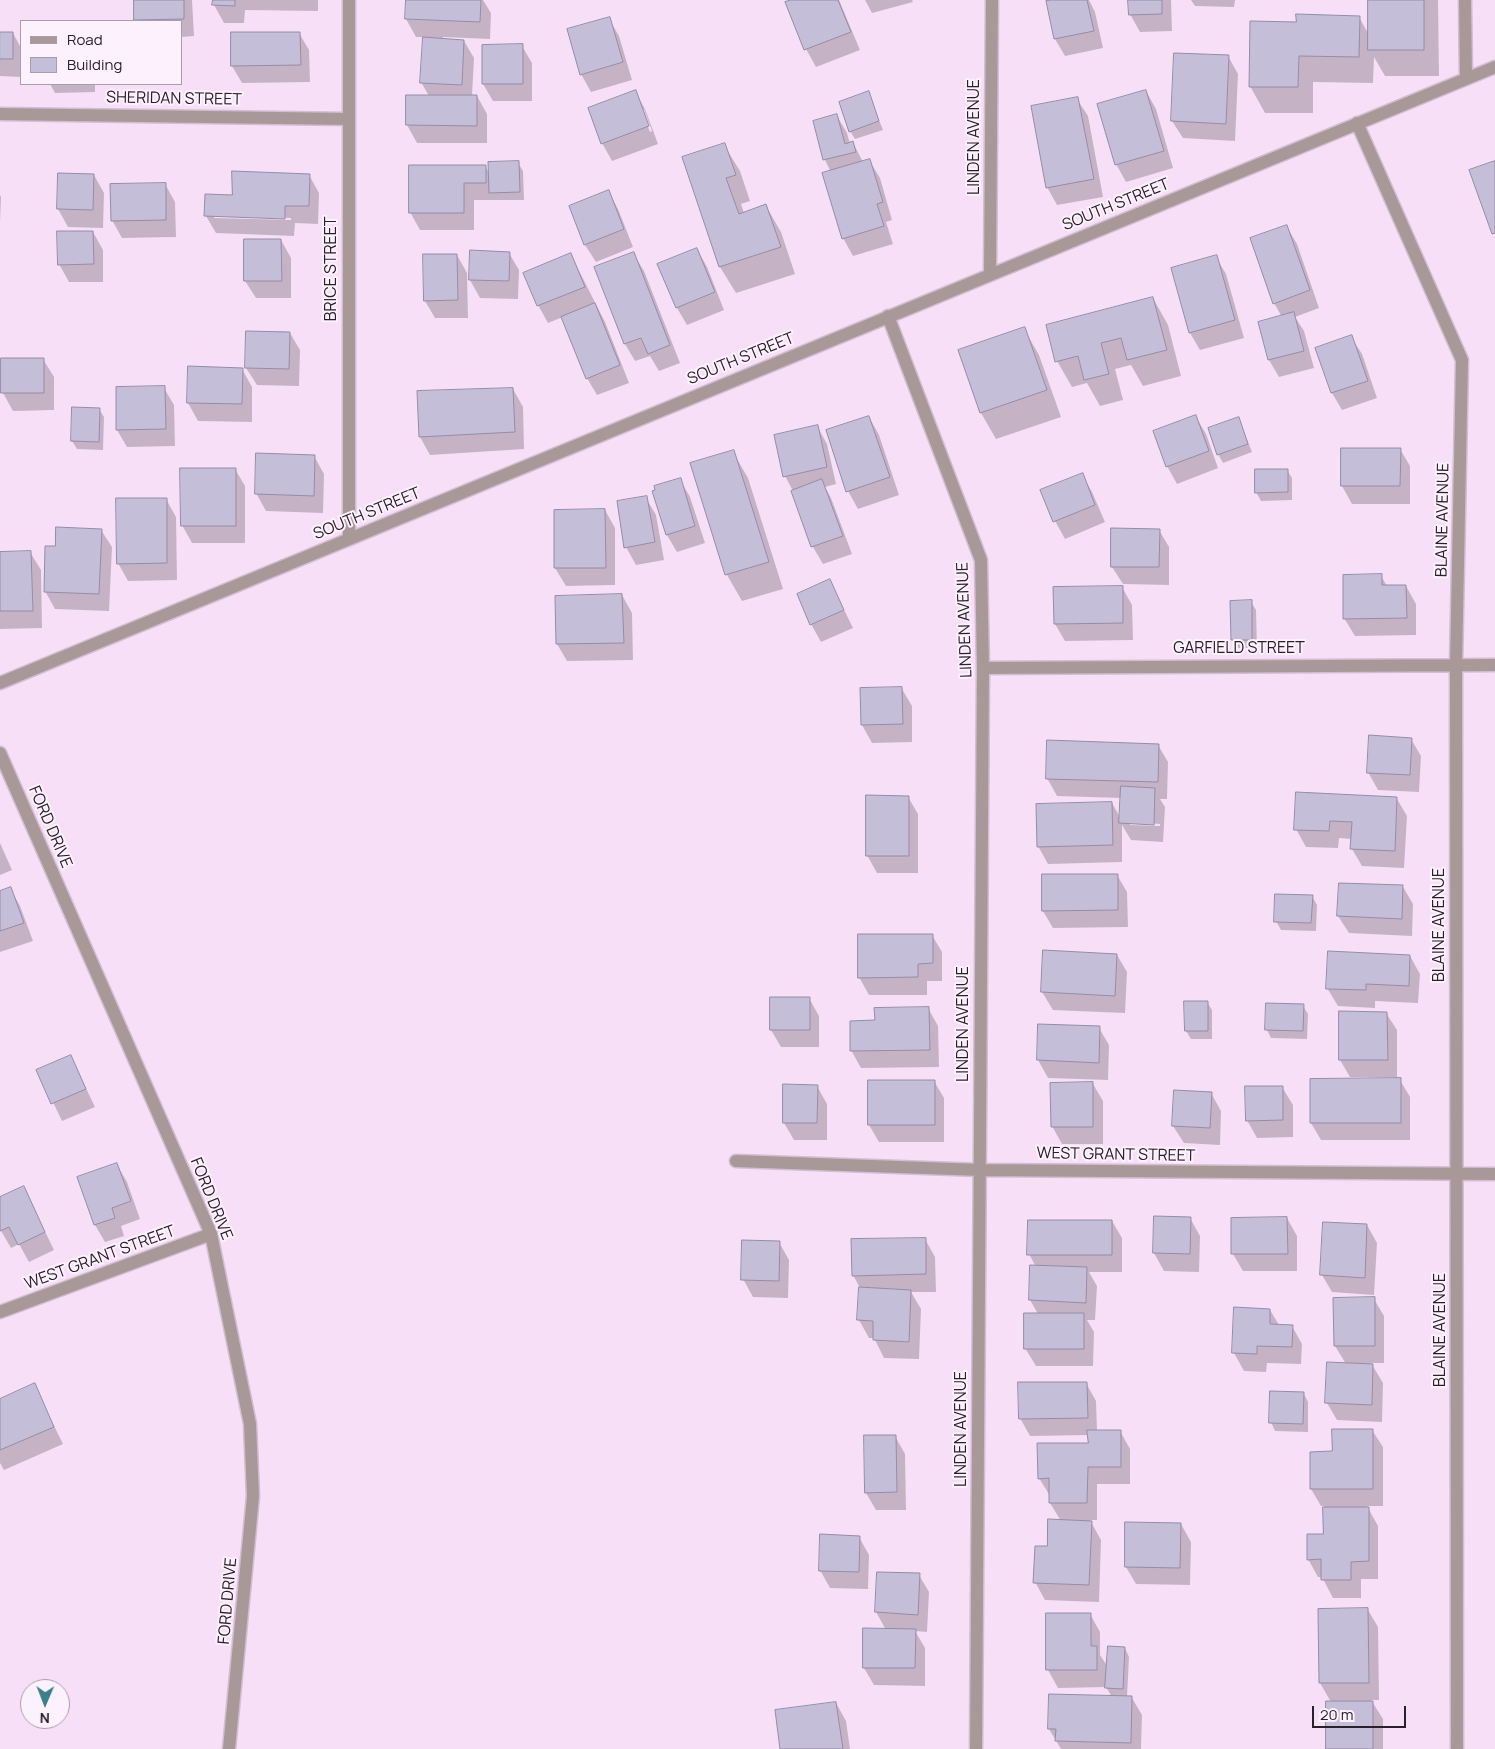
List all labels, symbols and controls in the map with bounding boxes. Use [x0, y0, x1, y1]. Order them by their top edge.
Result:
legend [20, 20, 182, 85]
text: Road [67, 29, 103, 50]
text: Building [67, 54, 122, 75]
street label: LINDEN AVENUE [965, 79, 985, 195]
street label: SHERIDAN STREET [106, 88, 242, 110]
street label: SOUTH STREET [1060, 175, 1172, 235]
street label: BRICE STREET [322, 217, 342, 321]
street label: SOUTH STREET [685, 329, 797, 389]
street label: BLAINE AVENUE [1432, 463, 1454, 577]
street label: SOUTH STREET [311, 484, 423, 544]
street label: LINDEN AVENUE [953, 562, 977, 678]
street label: GARFIELD STREET [1173, 639, 1305, 659]
street label: FORD DRIVE [24, 783, 76, 871]
street label: BLAINE AVENUE [1430, 868, 1450, 982]
street label: LINDEN AVENUE [954, 966, 974, 1082]
street label: WEST GRANT STREET [1036, 1144, 1196, 1166]
street label: FORD DRIVE [186, 1155, 236, 1243]
street label: WEST GRANT STREET [22, 1222, 178, 1294]
street label: BLAINE AVENUE [1431, 1273, 1451, 1387]
street label: LINDEN AVENUE [952, 1371, 972, 1487]
street label: FORD DRIVE [215, 1557, 241, 1645]
north arrow [20, 1679, 70, 1729]
scale bar [1315, 1696, 1409, 1728]
text: 20 m [1320, 1704, 1353, 1725]
text: N [40, 1709, 50, 1728]

